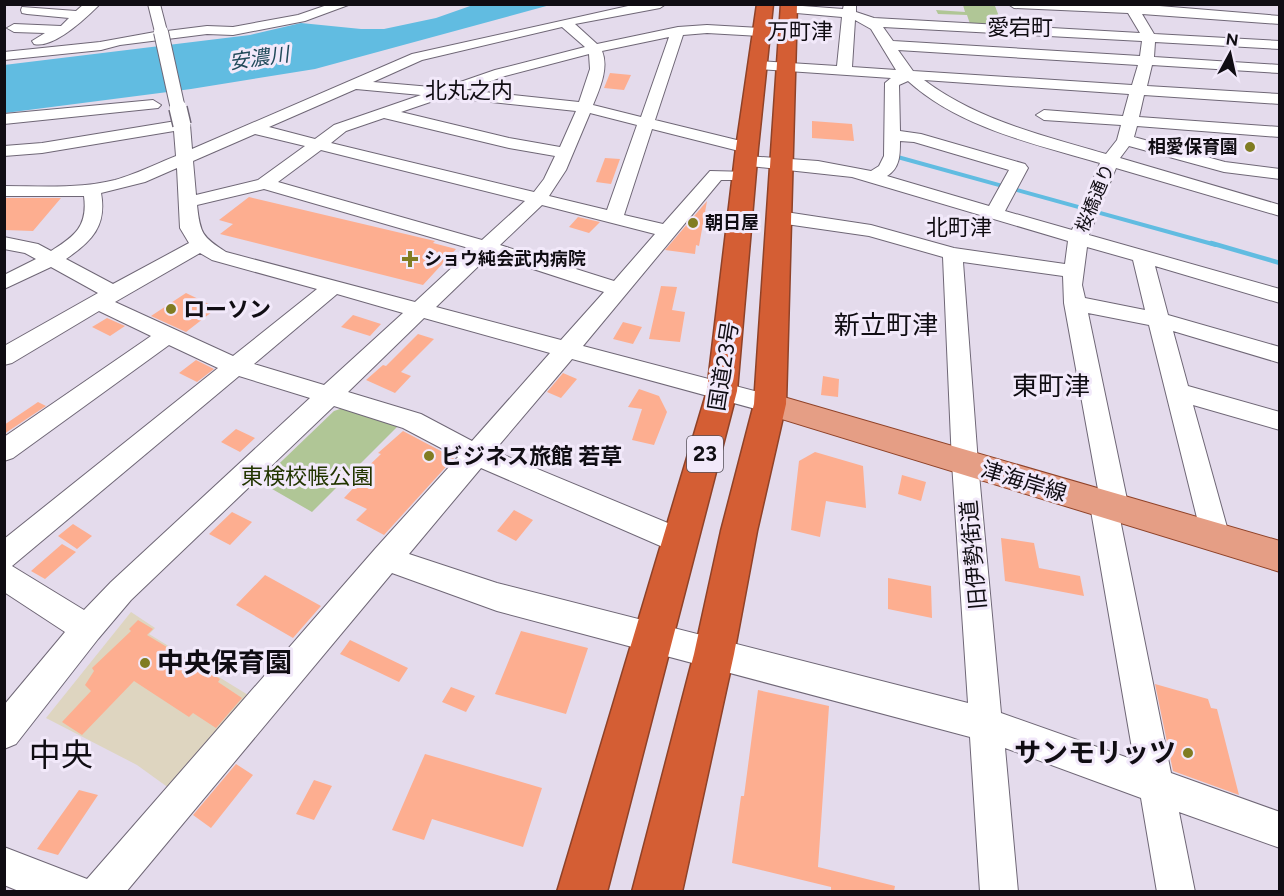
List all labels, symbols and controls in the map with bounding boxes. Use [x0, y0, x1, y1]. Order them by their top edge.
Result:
district label: 愛宕町 [987, 14, 1053, 41]
district label: 万町津 [767, 18, 833, 45]
north arrow [1200, 24, 1260, 84]
text: N [1225, 29, 1239, 50]
water label: 安濃川 [228, 42, 292, 74]
district label: 北丸之内 [425, 77, 513, 104]
place label: 相愛保育園 [1148, 136, 1238, 158]
marker: 相愛保育園 [1243, 140, 1257, 154]
street label: 桜橋通り [1071, 161, 1119, 235]
place label: 朝日屋 [705, 212, 759, 234]
district label: 北町津 [926, 214, 992, 241]
marker: 朝日屋 [686, 216, 700, 230]
place label: ショウ純会武内病院 [424, 248, 586, 270]
marker: ショウ純会武内病院 [401, 250, 419, 268]
place label: ローソン [183, 296, 271, 323]
marker: ローソン [164, 302, 178, 316]
district label: 新立町津 [834, 309, 938, 341]
street label: 国道23号 [703, 319, 744, 413]
district label: 東町津 [1012, 370, 1090, 402]
road number: 23 [687, 436, 723, 472]
place label: ビジネス旅館 若草 [441, 443, 622, 470]
marker: ビジネス旅館 若草 [422, 449, 436, 463]
street label: 津海岸線 [978, 456, 1070, 507]
park label: 東検校帳公園 [241, 463, 373, 490]
street label: 旧伊勢街道 [955, 499, 992, 611]
place label: 中央保育園 [157, 646, 292, 679]
marker: 中央保育園 [138, 656, 152, 670]
district label: 中央 [29, 736, 93, 774]
place label: サンモリッツ [1014, 736, 1176, 769]
marker: サンモリッツ [1181, 746, 1195, 760]

